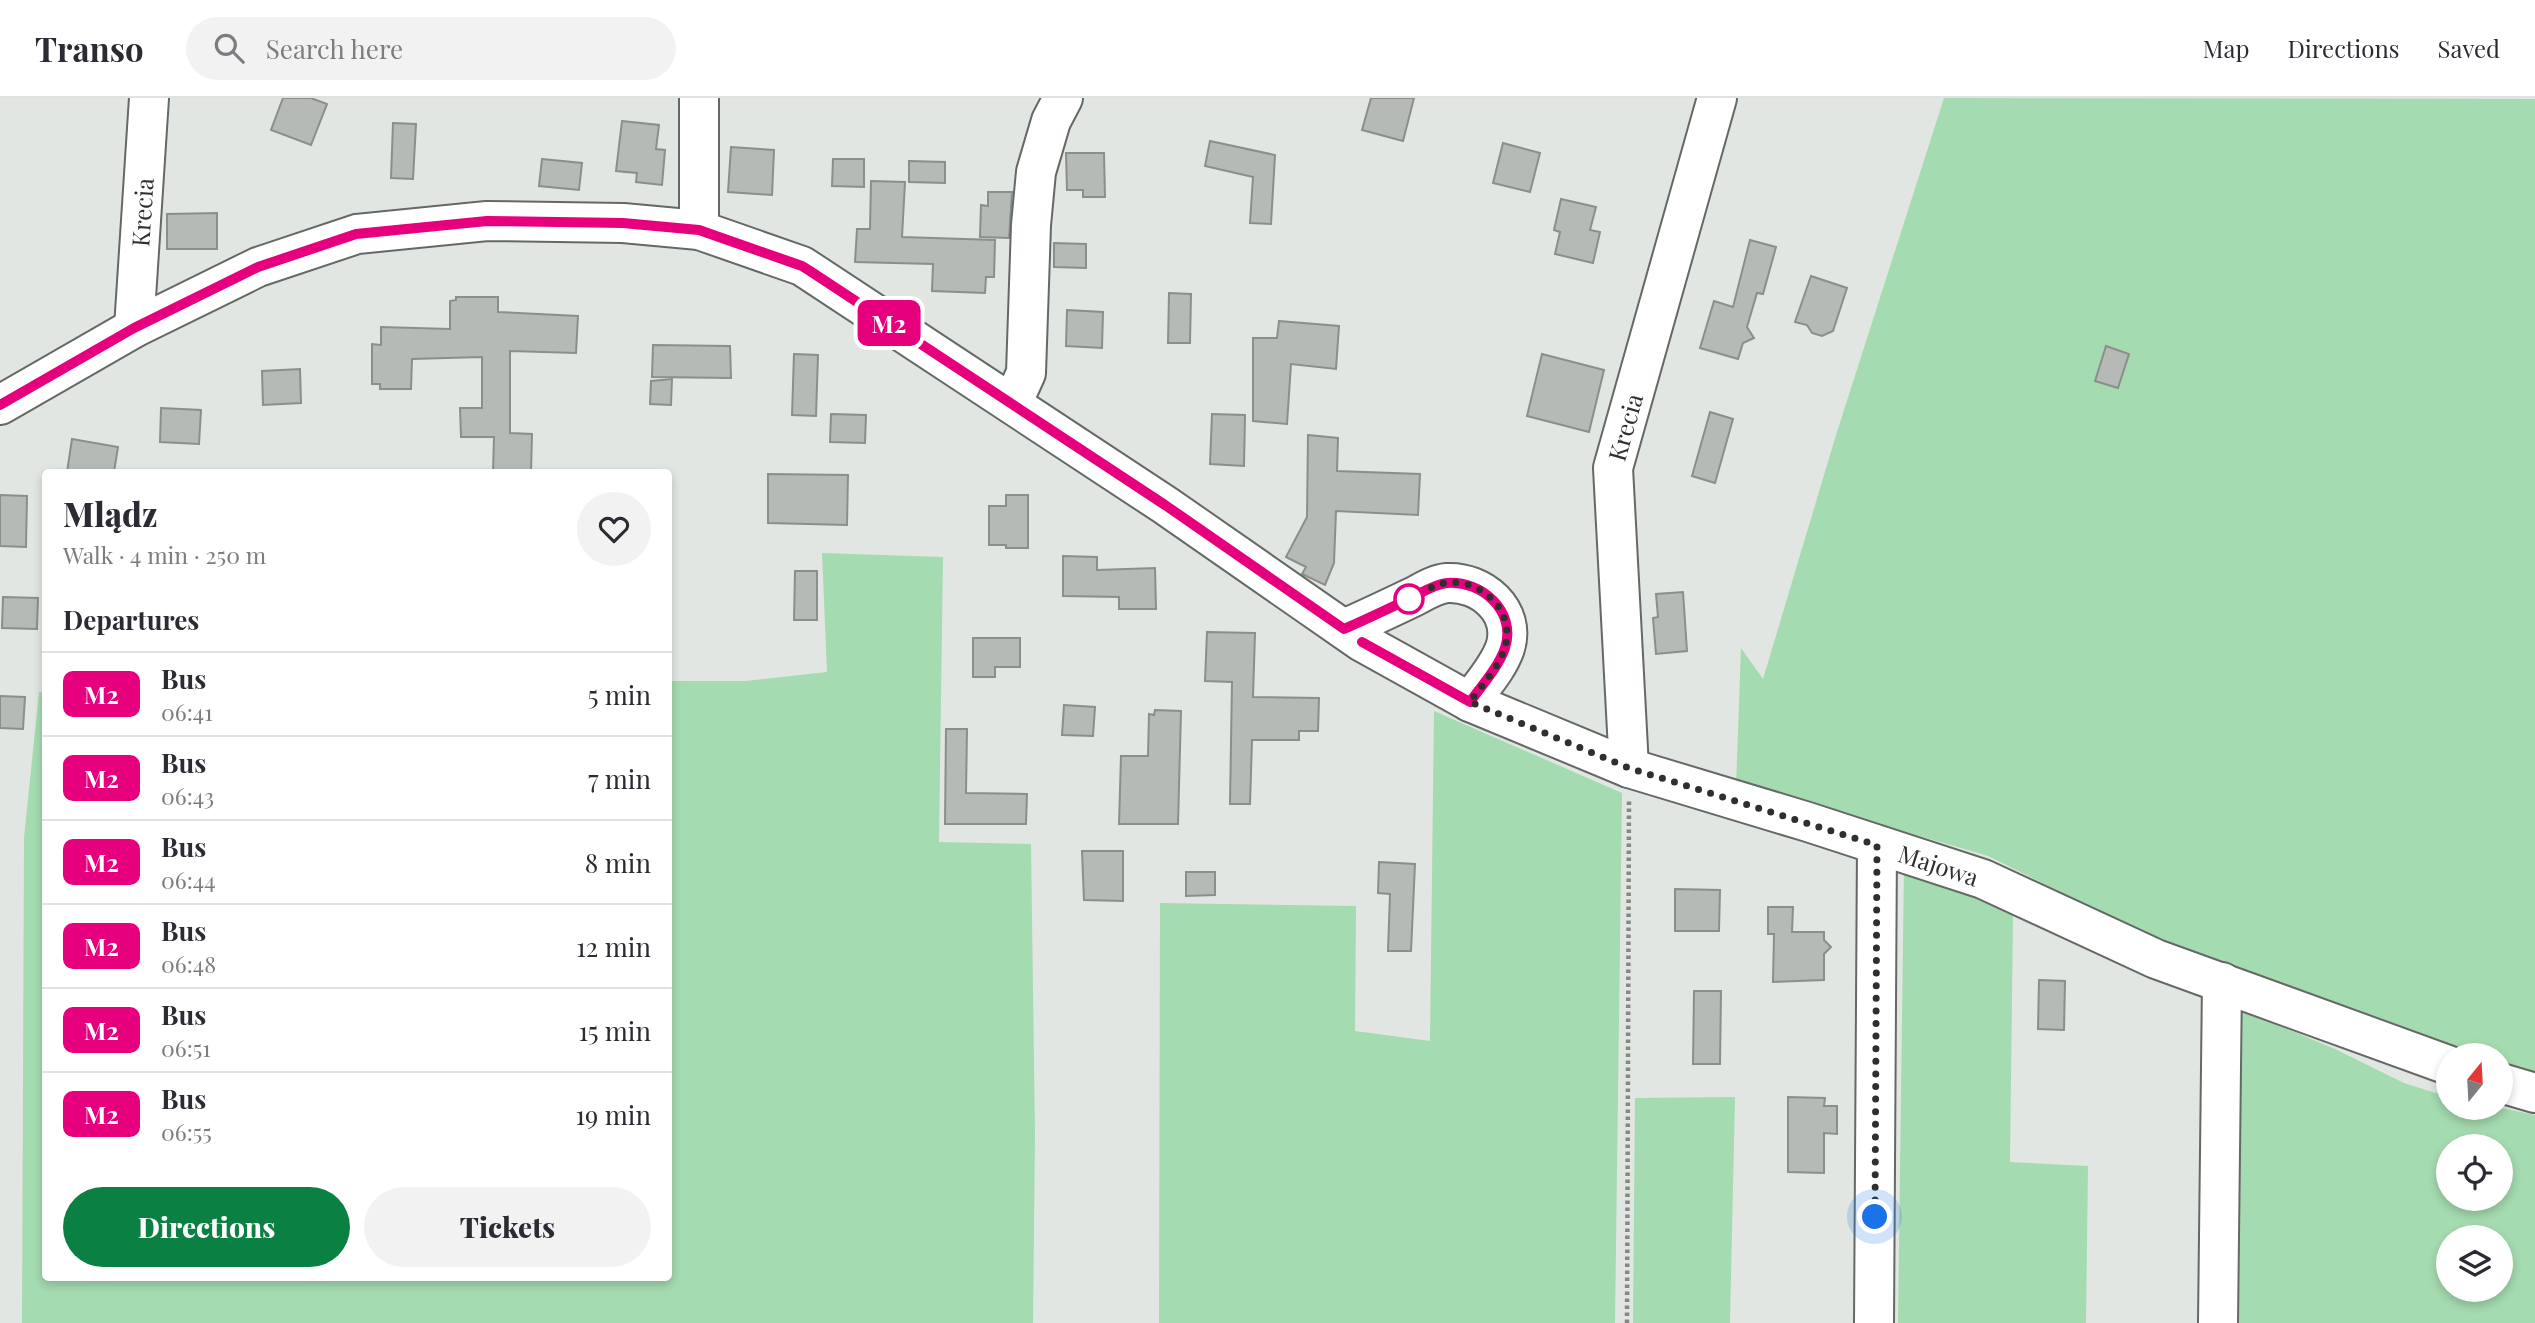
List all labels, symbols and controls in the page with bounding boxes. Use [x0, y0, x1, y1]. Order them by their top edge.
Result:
search box [186, 17, 676, 80]
text: Transo [35, 26, 144, 70]
icon: search [210, 29, 248, 67]
text: Search here [266, 31, 403, 66]
text: Map [2203, 32, 2249, 64]
text: Directions [2287, 32, 2400, 64]
text: Saved [2438, 32, 2500, 64]
street label: Krecia [123, 177, 160, 248]
line badge: M2 [858, 300, 920, 346]
text: M2 [872, 307, 906, 339]
street label: Krecia [1600, 390, 1649, 464]
text: Mlądz [63, 491, 158, 535]
button: heart [577, 492, 651, 566]
text: Walk · 4 min · 250 m [63, 539, 266, 570]
unlabelled marker [1394, 584, 1424, 614]
text: Departures [63, 602, 199, 637]
text: Bus [161, 661, 206, 696]
text: 5 min [588, 677, 651, 712]
text: M2 [84, 678, 119, 710]
text: 06:41 [161, 696, 213, 727]
text: Bus [161, 745, 206, 780]
text: 7 min [588, 761, 651, 796]
text: M2 [84, 762, 119, 794]
text: 06:43 [161, 780, 214, 811]
text: Bus [161, 829, 206, 864]
street label: Majowa [1895, 837, 1983, 893]
text: 8 min [585, 845, 651, 880]
text: M2 [84, 846, 119, 878]
text: 06:44 [161, 864, 216, 895]
text: Bus [161, 913, 206, 948]
text: 12 min [576, 929, 651, 964]
text: M2 [84, 930, 119, 962]
text: 06:48 [161, 948, 216, 979]
text: Bus [161, 997, 206, 1032]
text: 15 min [579, 1013, 651, 1048]
text: M2 [84, 1014, 119, 1046]
text: 06:51 [161, 1032, 211, 1063]
north arrow [2436, 1043, 2513, 1120]
map controls [2436, 1043, 2513, 1302]
text: Bus [161, 1081, 206, 1116]
text: 19 min [575, 1097, 651, 1132]
text: M2 [84, 1098, 119, 1130]
text: 06:55 [161, 1116, 212, 1147]
button: locate [2436, 1134, 2513, 1211]
button: Directions [63, 1187, 350, 1267]
button: Tickets [364, 1187, 651, 1267]
your location [1857, 1199, 1892, 1234]
button: layers [2436, 1225, 2513, 1302]

